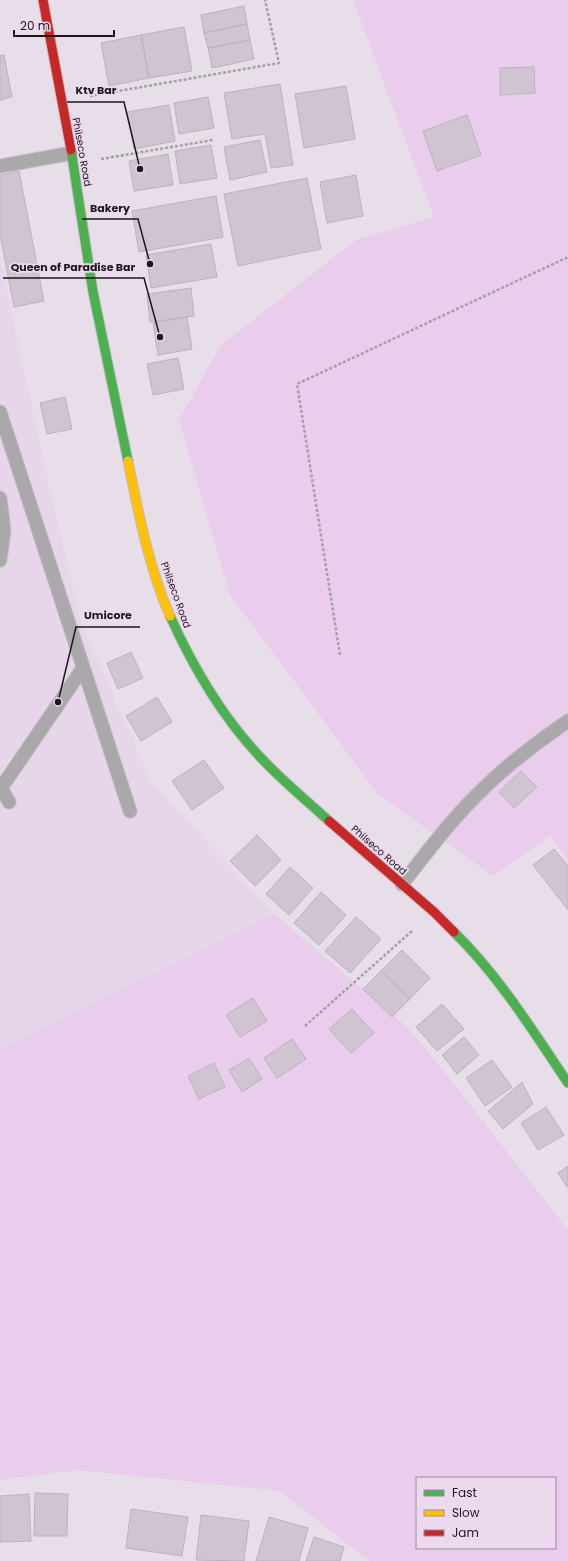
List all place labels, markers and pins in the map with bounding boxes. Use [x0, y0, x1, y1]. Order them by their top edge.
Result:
callout: Ktv Bar [67, 79, 124, 102]
callout: Bakery [82, 196, 138, 219]
callout: Queen of Paradise Bar [3, 255, 144, 278]
callout: Umicore [76, 604, 140, 627]

